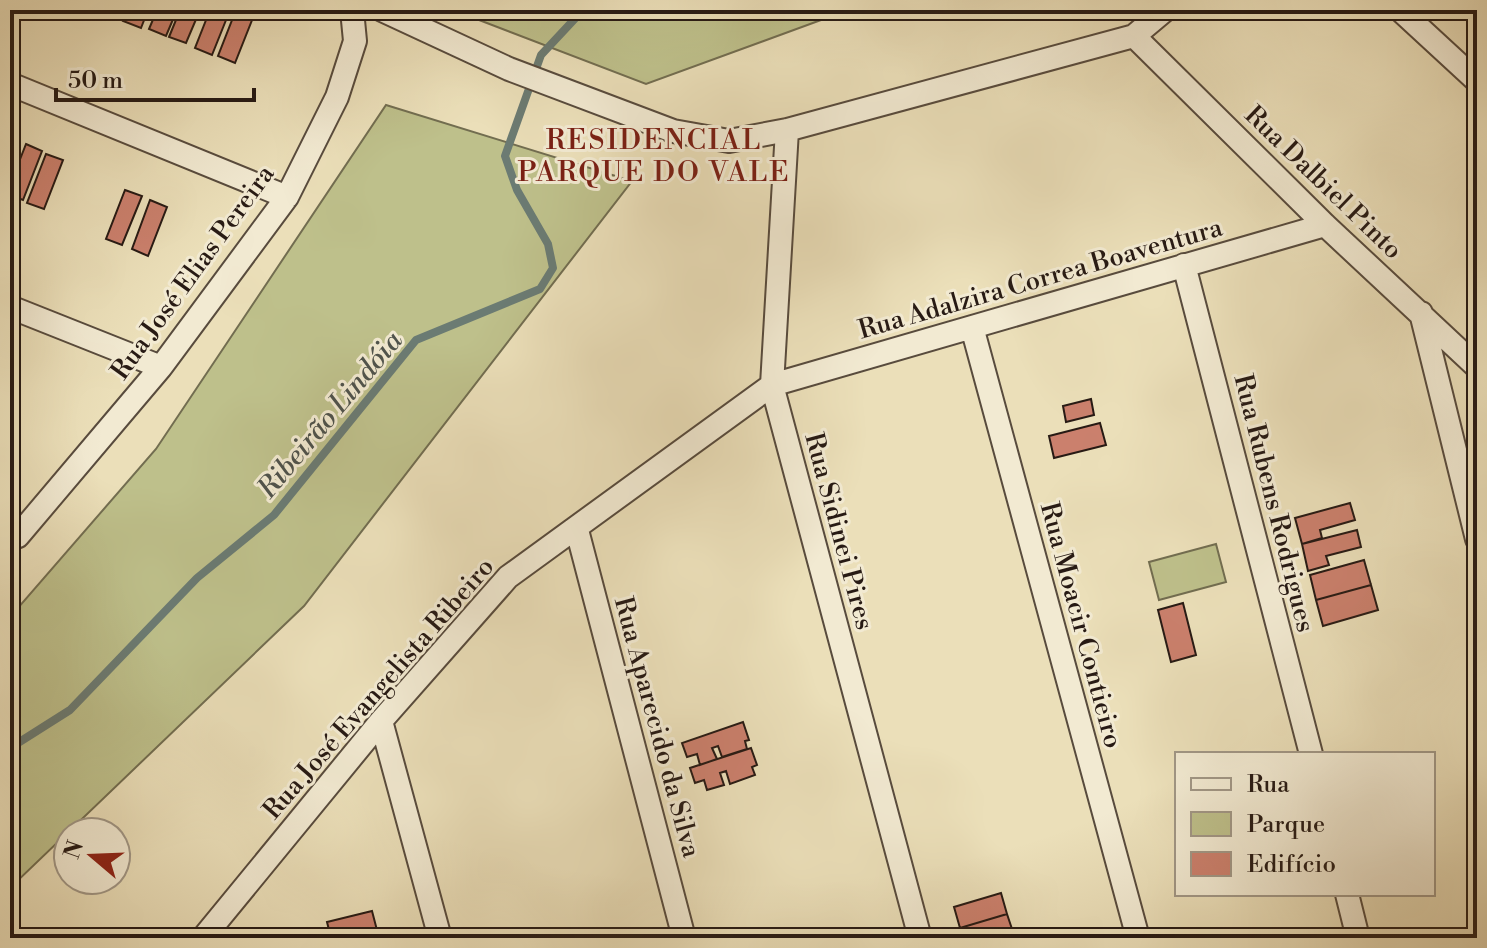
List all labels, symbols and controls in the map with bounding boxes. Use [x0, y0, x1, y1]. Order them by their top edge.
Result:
scale bar [56, 52, 254, 102]
text: 50 m [68, 66, 123, 96]
street label: Rua Dalbiel Pinto [1238, 99, 1409, 266]
district label: RESIDENCIAL PARQUE DO VALE [517, 123, 791, 190]
street label: Rua José Elias Pereira [104, 158, 282, 386]
street label: Rua Adalzira Correa Boaventura [855, 211, 1227, 346]
water label: Ribeirão Lindóia [249, 324, 411, 506]
street label: Rua Rubens Rodrigues [1227, 371, 1322, 635]
street label: Rua Sidinei Pires [797, 429, 881, 633]
street label: Rua Moacir Contieiro [1033, 499, 1129, 752]
street label: Rua José Evangelista Ribeiro [256, 551, 501, 826]
street label: Rua Aparecido da Silva [607, 593, 707, 862]
legend [1175, 752, 1435, 896]
text: Rua [1247, 770, 1290, 800]
text: Parque [1247, 810, 1325, 840]
north arrow [52, 816, 132, 896]
text: N [59, 837, 90, 863]
text: Edifício [1247, 850, 1336, 880]

